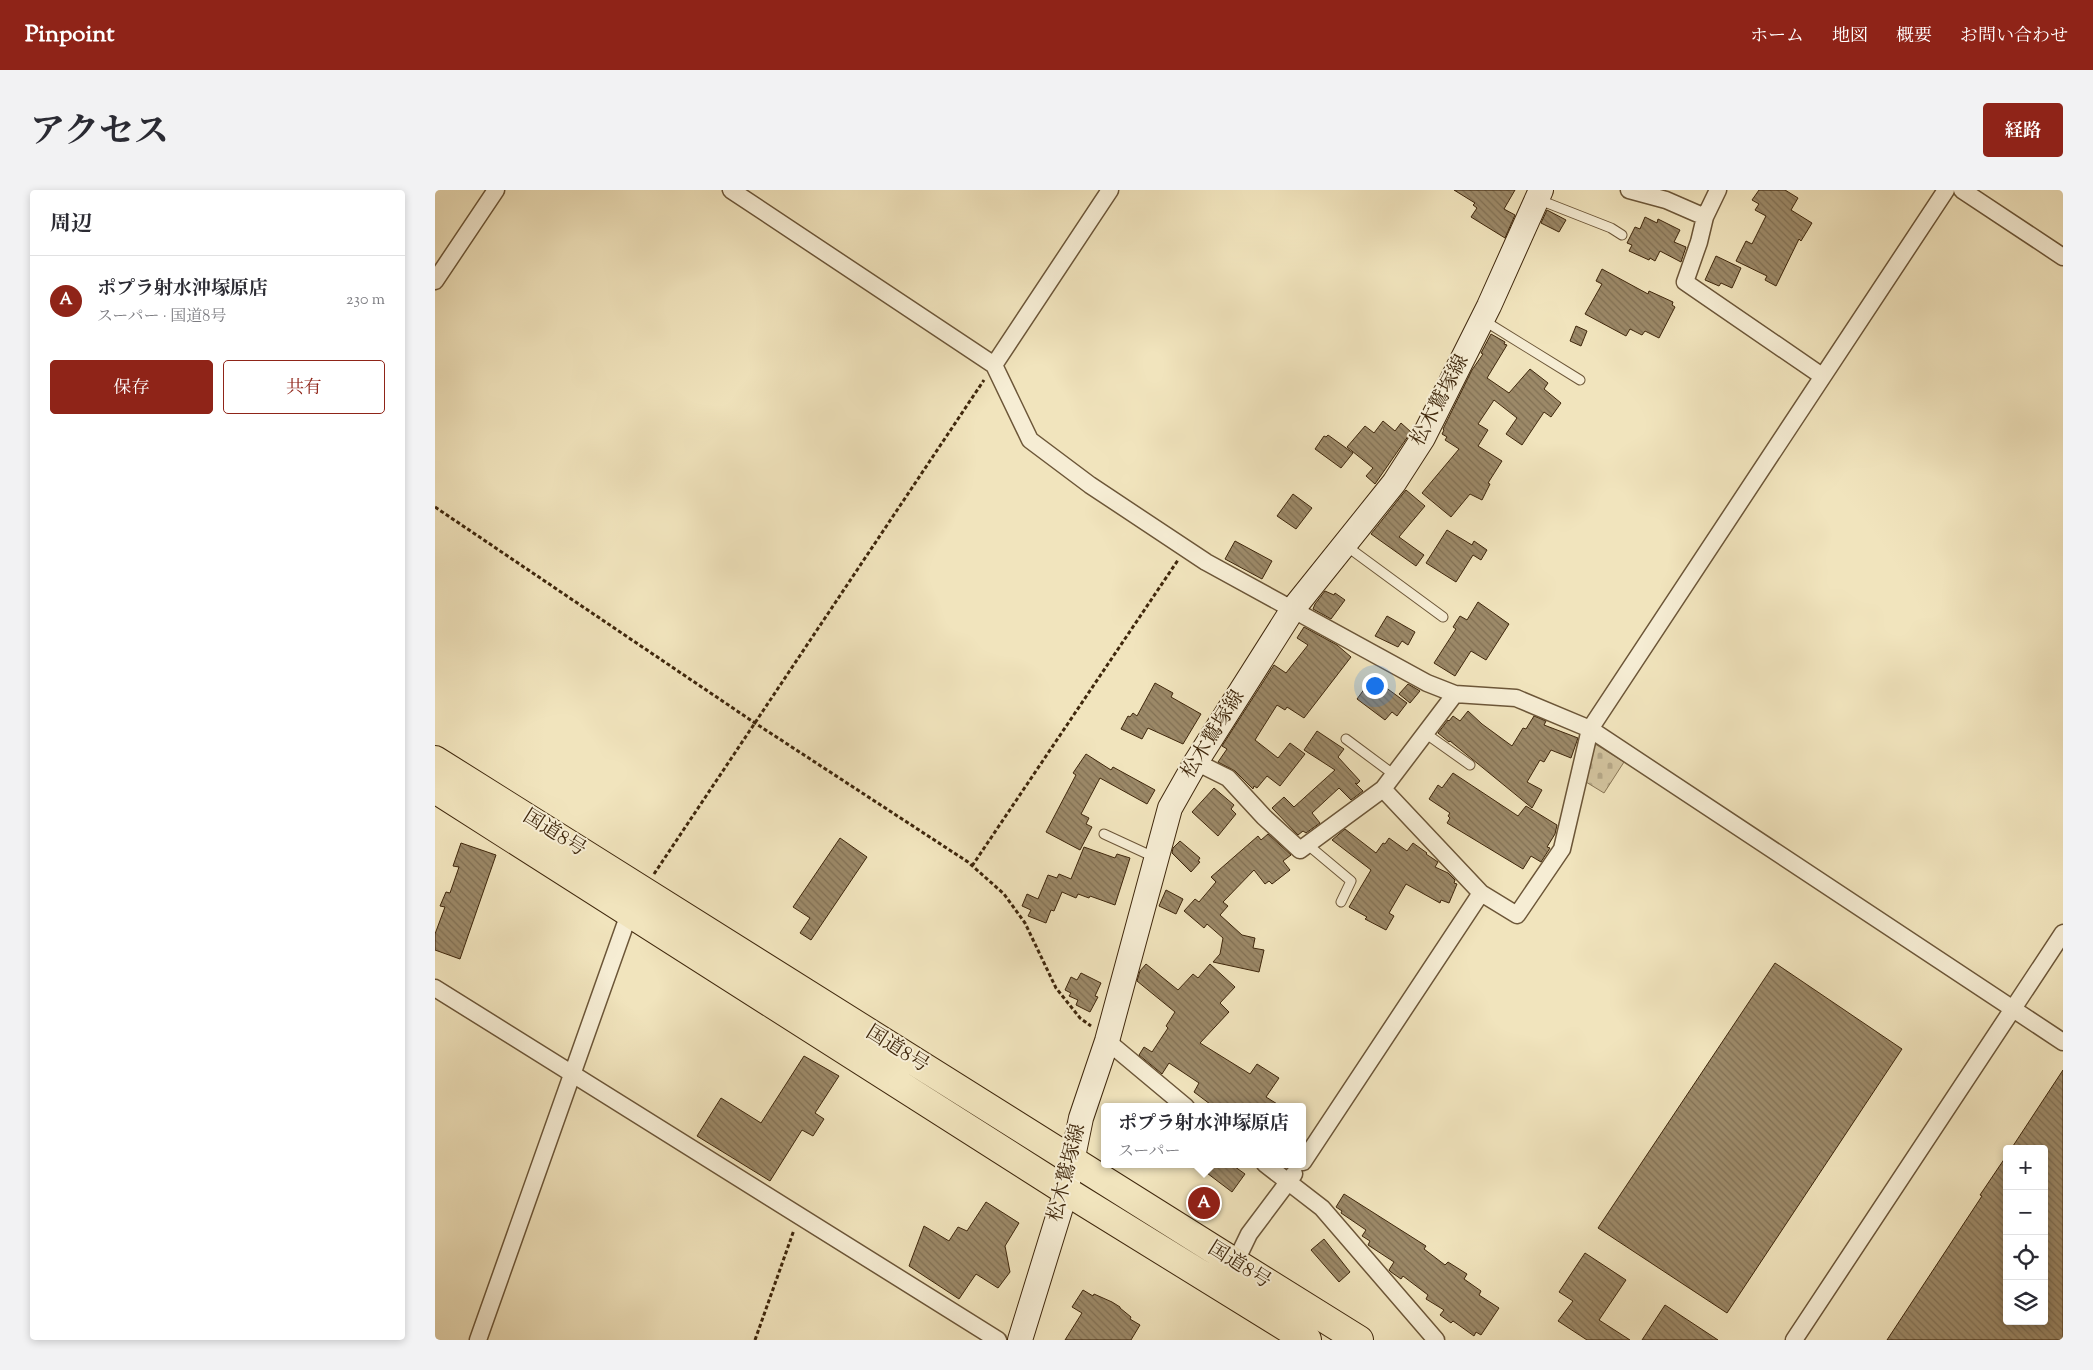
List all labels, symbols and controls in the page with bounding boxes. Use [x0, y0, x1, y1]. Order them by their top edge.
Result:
text: Pinpoint [25, 18, 114, 52]
text: ホーム [1750, 24, 1804, 50]
text: 地図 [1832, 24, 1868, 50]
text: 概要 [1896, 24, 1932, 50]
text: お問い合わせ [1960, 24, 2068, 50]
button: 経路 [1983, 103, 2063, 157]
text: アクセス [30, 108, 169, 159]
text: 周辺 [50, 210, 92, 240]
text: ポプラ射水沖塚原店 [97, 276, 268, 303]
text: A [60, 289, 73, 312]
text: 230 m [346, 289, 385, 312]
text: スーパー · 国道8号 [97, 306, 226, 329]
street label: 松木鷲塚線 [1405, 350, 1477, 452]
button: 保存 [50, 360, 213, 414]
button: 共有 [223, 360, 385, 414]
your location [1362, 673, 1388, 699]
street label: 松木鷲塚線 [1175, 685, 1253, 785]
street label: 国道8号 [517, 803, 591, 865]
street label: 国道8号 [860, 1019, 934, 1081]
popup [1101, 1103, 1306, 1168]
text: ポプラ射水沖塚原店 [1118, 1111, 1289, 1138]
street label: 松木鷲塚線 [1042, 1121, 1094, 1225]
text: スーパー [1118, 1141, 1180, 1164]
map controls [2003, 1145, 2048, 1325]
button: + [2003, 1145, 2048, 1190]
pin: A [1188, 1184, 1220, 1222]
button: − [2003, 1190, 2048, 1235]
street label: 国道8号 [1202, 1235, 1276, 1297]
button: locate [2003, 1235, 2048, 1280]
button: layers [2003, 1280, 2048, 1325]

